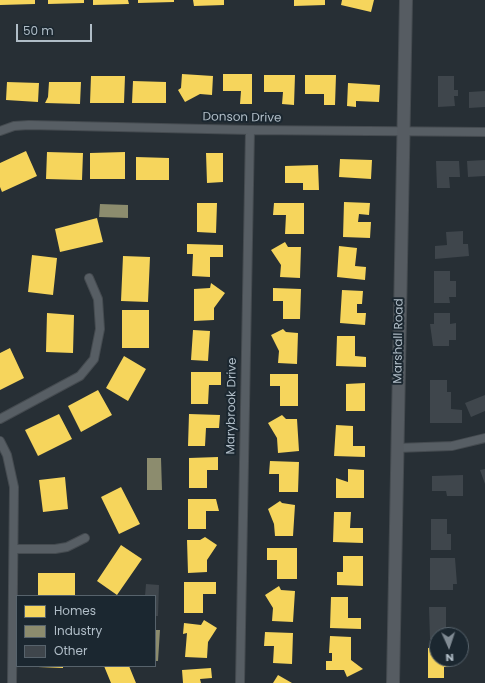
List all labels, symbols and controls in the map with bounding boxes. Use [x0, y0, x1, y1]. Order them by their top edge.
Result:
scale bar [18, 16, 94, 42]
text: 50 m [23, 22, 54, 39]
street label: Donson Drive [203, 110, 281, 126]
street label: Marshall Road [391, 298, 407, 384]
street label: Marybrook Drive [224, 357, 240, 455]
legend [16, 595, 156, 667]
text: Homes [54, 602, 96, 619]
text: Industry [54, 622, 102, 639]
north arrow [429, 627, 469, 667]
text: Other [54, 642, 87, 659]
text: N [445, 650, 454, 666]

